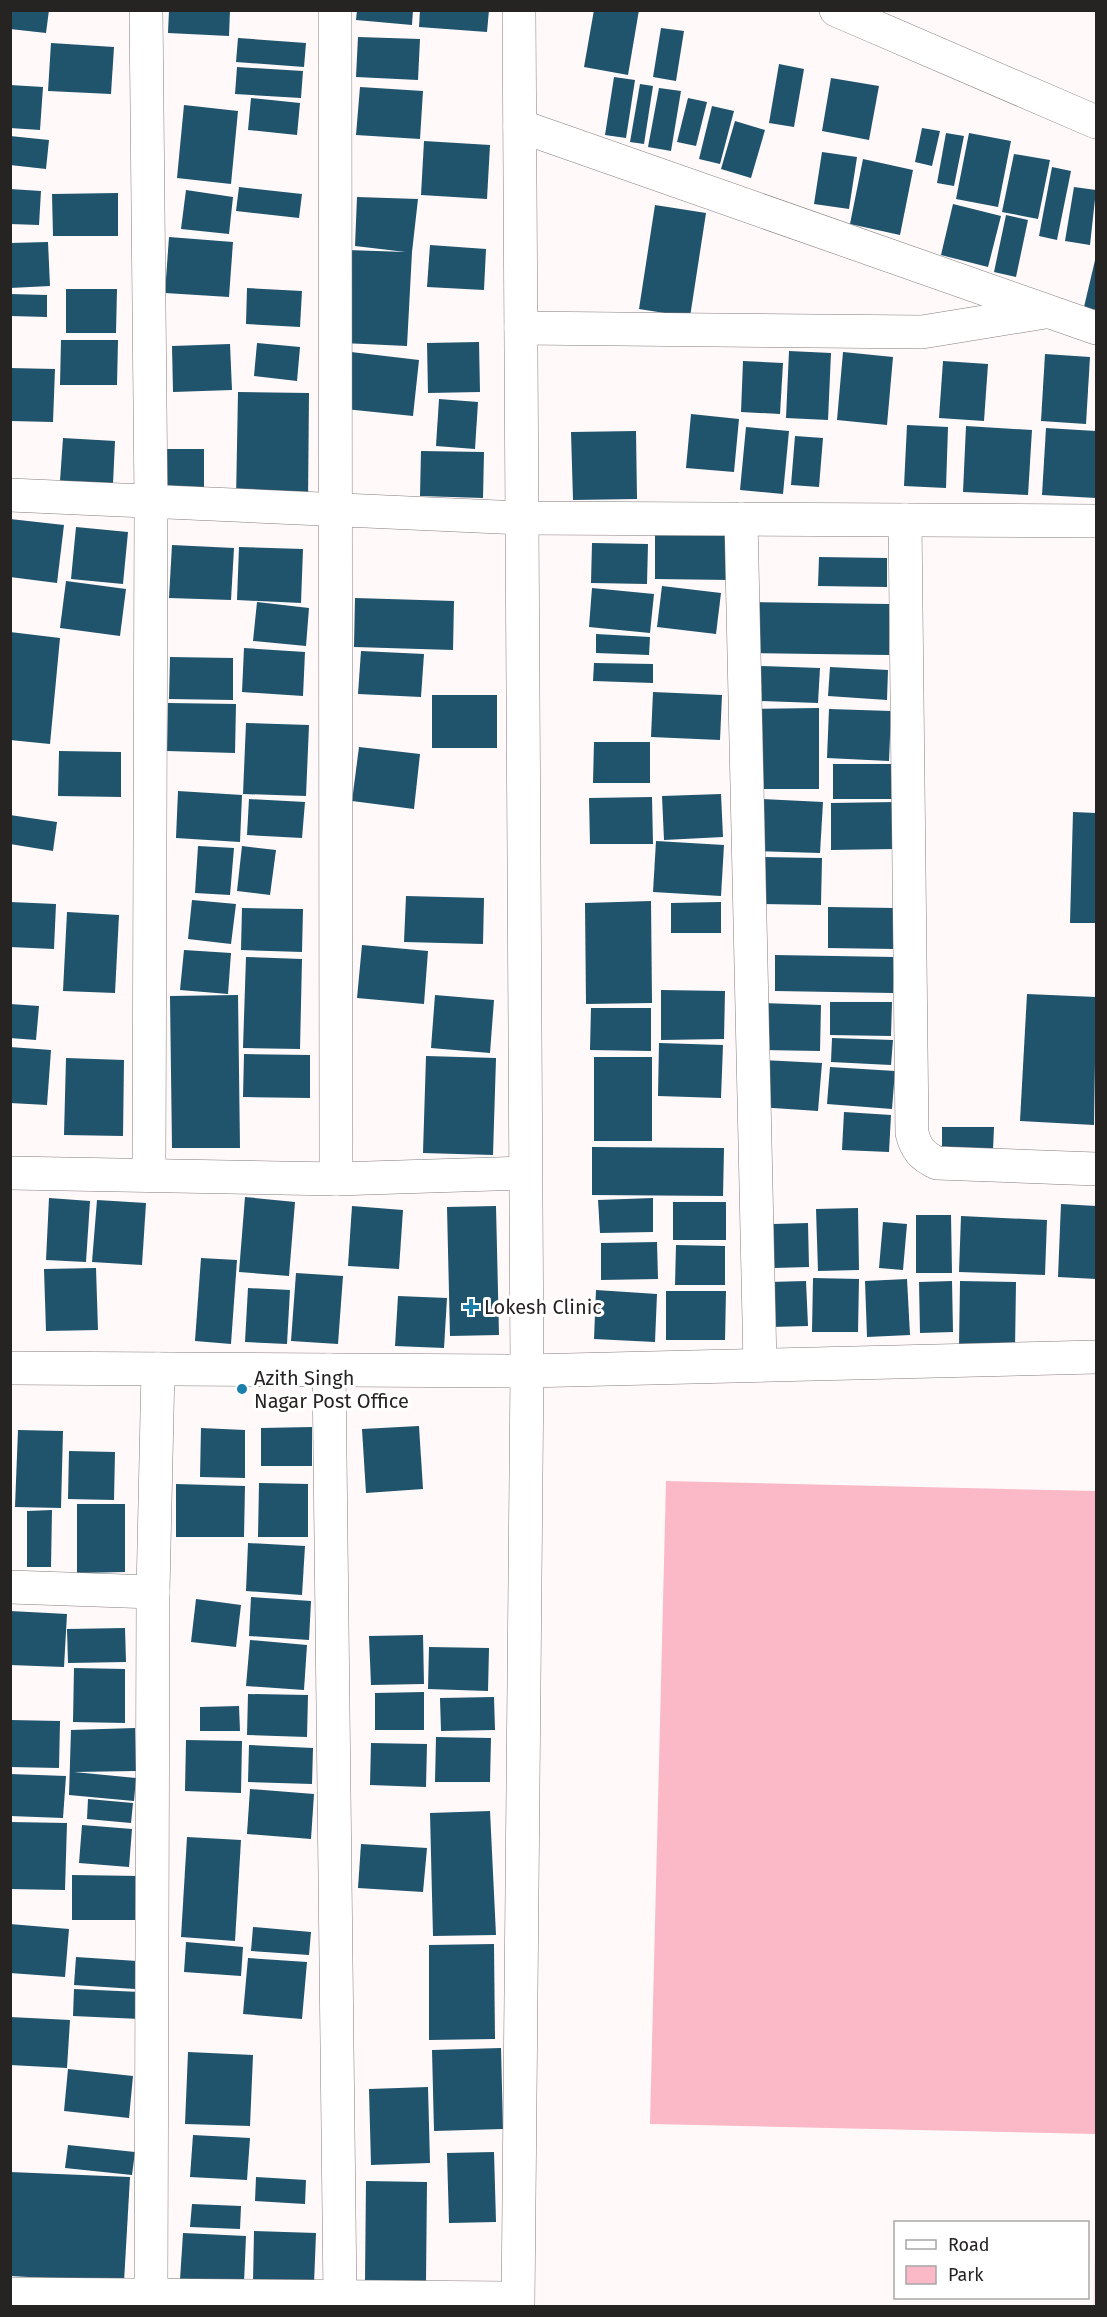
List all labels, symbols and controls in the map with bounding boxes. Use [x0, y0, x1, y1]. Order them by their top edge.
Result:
place label: Lokesh Clinic [484, 1295, 602, 1319]
marker: Lokesh Clinic [462, 1298, 480, 1316]
place label: Azith Singh Nagar Post Office [254, 1366, 409, 1413]
marker: Azith Singh Nagar Post Office [235, 1382, 249, 1396]
legend [894, 2221, 1089, 2299]
text: Road [948, 2234, 990, 2256]
text: Park [948, 2264, 984, 2286]

